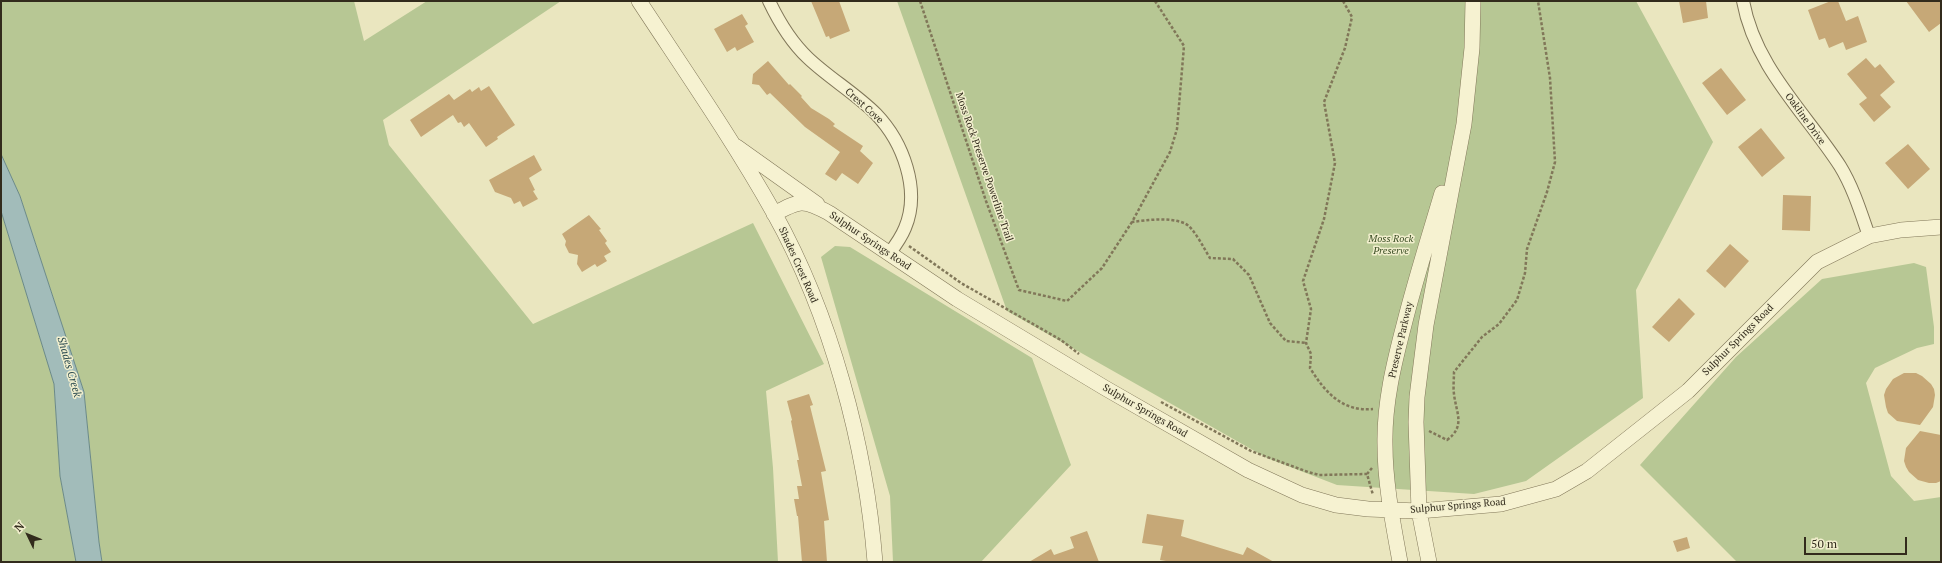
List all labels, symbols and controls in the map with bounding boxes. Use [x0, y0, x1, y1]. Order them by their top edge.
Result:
street label: Crest Cove [842, 86, 886, 126]
street label: Moss Rock Preserve Powerline Trail [953, 91, 1015, 243]
street label: Oakline Drive [1782, 91, 1828, 147]
street label: Sulphur Springs Road [827, 209, 913, 273]
street label: Shades Crest Road [776, 225, 820, 305]
park label: Moss Rock Preserve [1369, 233, 1413, 256]
street label: Preserve Parkway [1386, 301, 1416, 379]
street label: Sulphur Springs Road [1700, 302, 1776, 378]
water label: Shades Creek [54, 335, 84, 399]
street label: Sulphur Springs Road [1101, 382, 1189, 440]
street label: Sulphur Springs Road [1410, 496, 1506, 516]
north arrow [8, 515, 48, 555]
text: N [11, 519, 27, 535]
scale bar [1806, 529, 1909, 555]
text: 50 m [1811, 536, 1837, 551]

